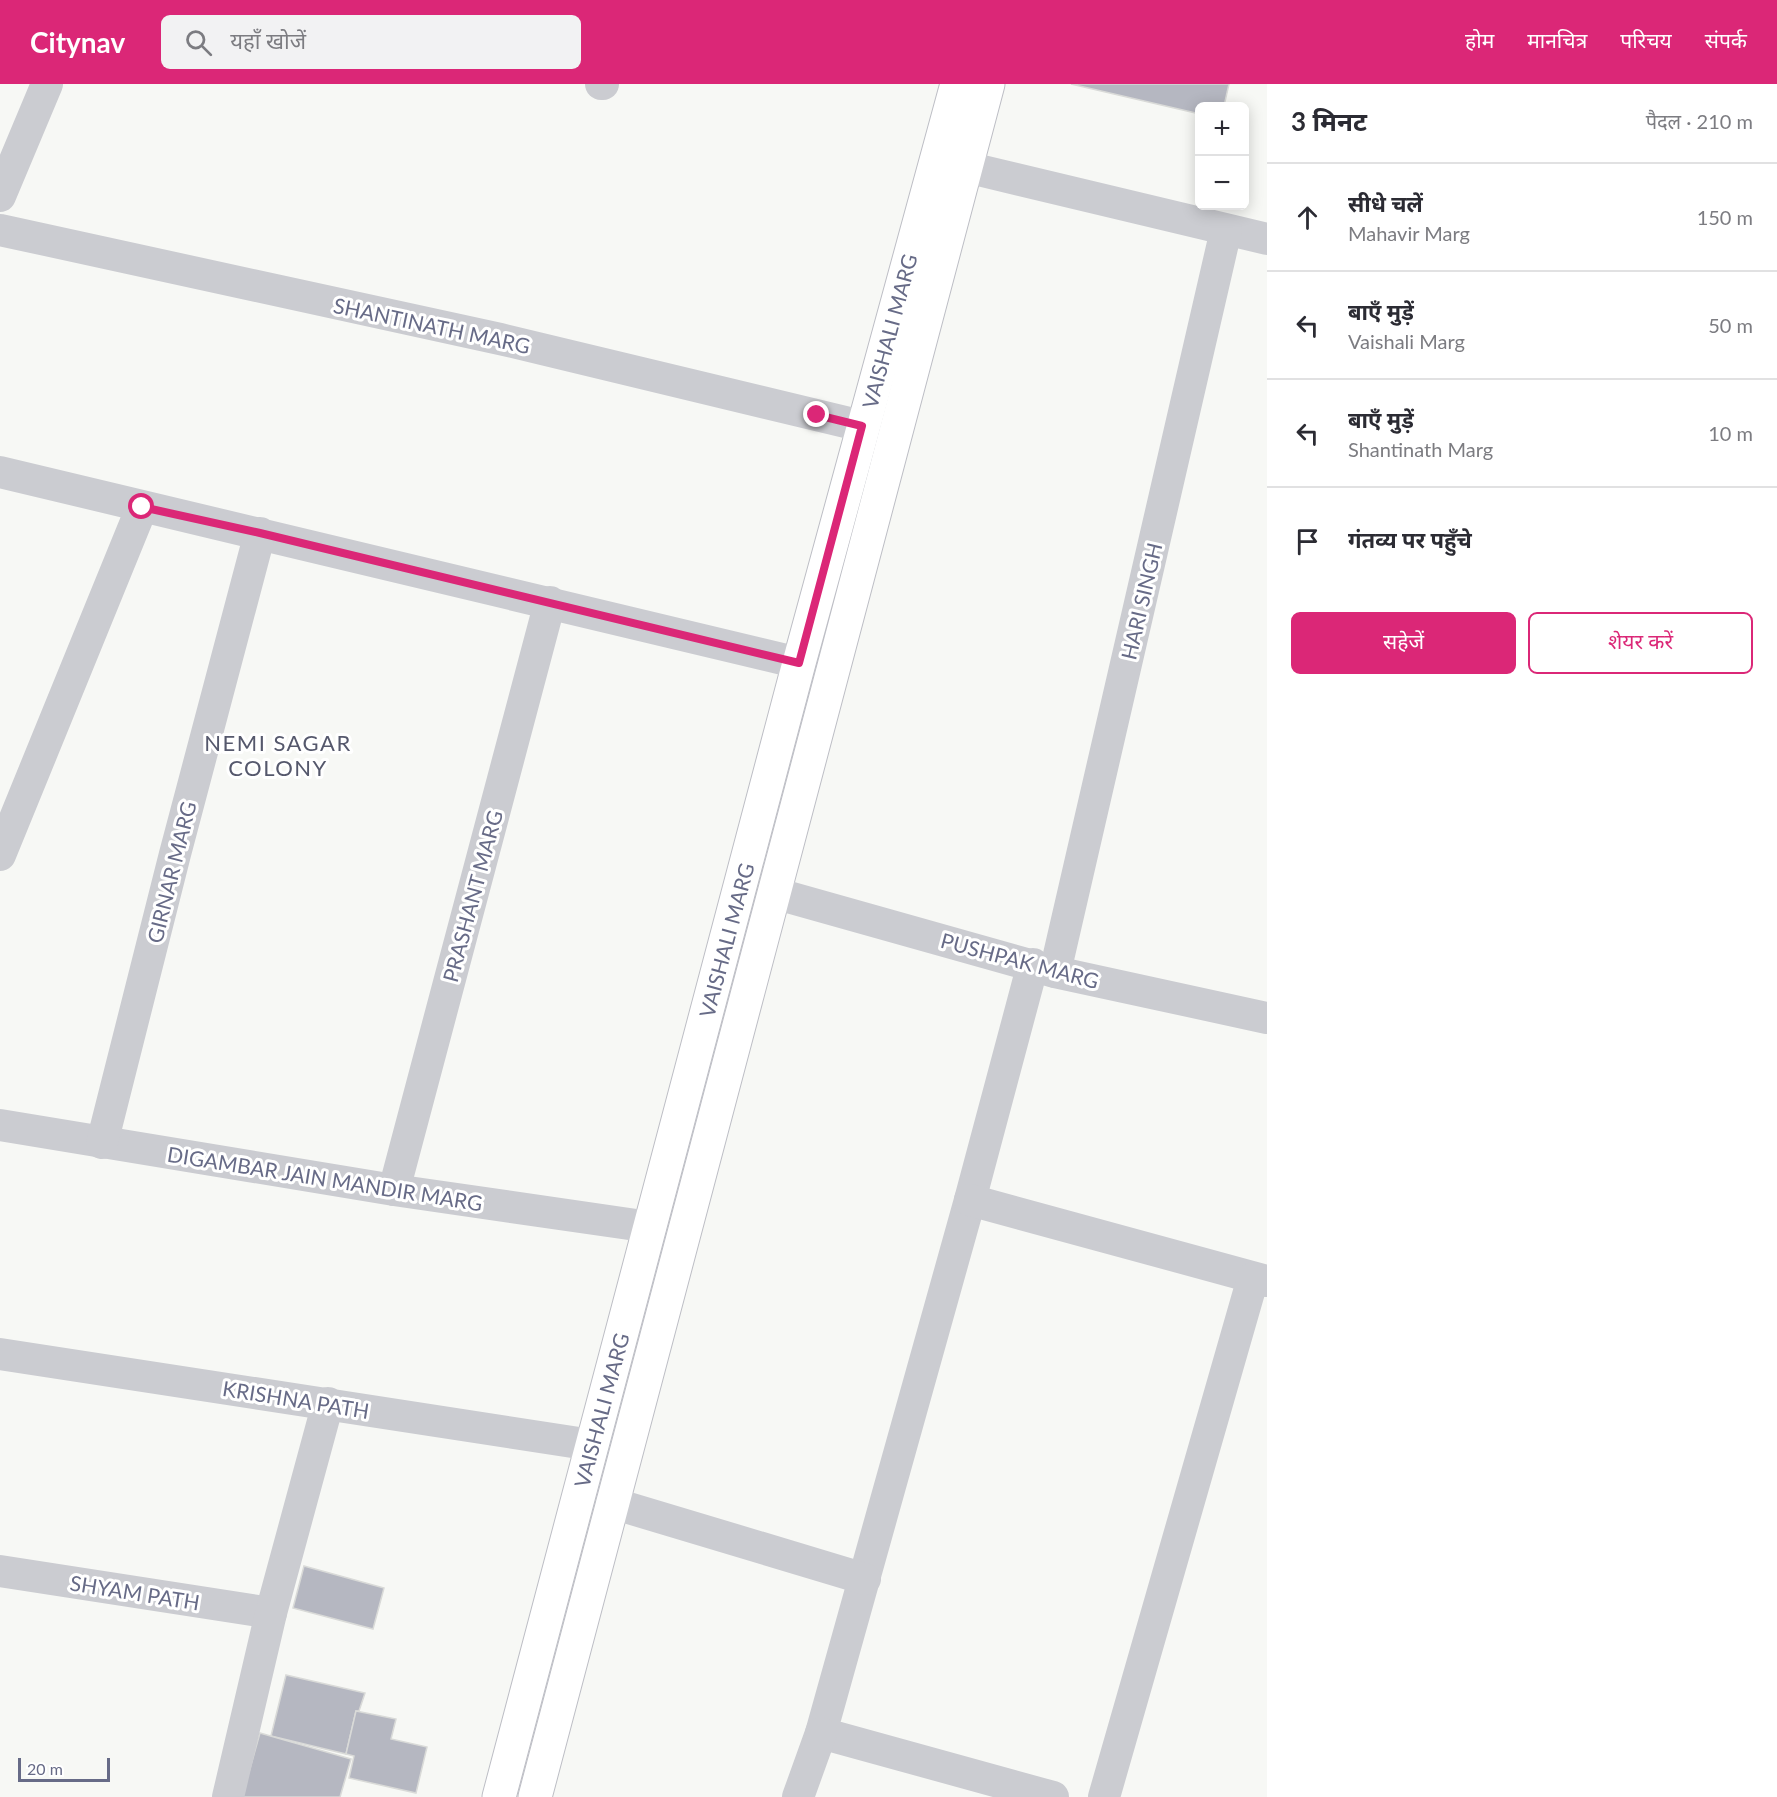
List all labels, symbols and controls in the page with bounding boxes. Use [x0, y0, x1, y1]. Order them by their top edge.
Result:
search box [161, 15, 581, 69]
text: Citynav [30, 25, 125, 59]
icon: search [182, 26, 215, 59]
text: यहाँ खोजें [230, 27, 306, 54]
text: होम [1465, 27, 1494, 52]
text: मानचित्र [1527, 27, 1587, 52]
text: परिचय [1620, 27, 1672, 52]
text: संपर्क [1705, 27, 1747, 52]
map controls [1195, 102, 1249, 210]
button: + [1195, 102, 1249, 156]
text: 3 मिनट [1291, 105, 1367, 137]
text: पैदल · 210 m [1646, 109, 1753, 133]
button: − [1195, 156, 1249, 210]
text: सीधे चलें [1348, 190, 1423, 217]
icon: ahead [1291, 201, 1324, 234]
text: 150 m [1697, 205, 1753, 229]
text: Mahavir Marg [1348, 221, 1470, 245]
street label: VAISHALI MARG [856, 251, 922, 411]
street label: SHANTINATH MARG [331, 292, 533, 358]
text: बाएँ मुड़ें [1348, 298, 1414, 325]
icon: left [1291, 309, 1324, 342]
text: 50 m [1708, 313, 1753, 337]
text: Vaishali Marg [1348, 329, 1465, 353]
route end [803, 401, 829, 427]
text: बाएँ मुड़ें [1348, 406, 1414, 433]
icon: left [1291, 417, 1324, 450]
text: 10 m [1708, 421, 1753, 445]
text: Shantinath Marg [1348, 437, 1493, 461]
route start [128, 493, 154, 519]
icon: arrive [1291, 525, 1324, 558]
text: गंतव्य पर पहुँचे [1348, 526, 1472, 553]
street label: HARI SINGH [1115, 540, 1167, 662]
button: सहेजें [1291, 612, 1516, 674]
button: शेयर करें [1528, 612, 1753, 674]
district label: NEMI SAGAR COLONY [204, 729, 352, 781]
street label: GIRNAR MARG [141, 799, 201, 945]
street label: PRASHANT MARG [437, 807, 507, 985]
street label: VAISHALI MARG [693, 860, 759, 1020]
street label: PUSHPAK MARG [938, 927, 1102, 993]
street label: DIGAMBAR JAIN MANDIR MARG [166, 1141, 484, 1215]
street label: VAISHALI MARG [568, 1330, 634, 1490]
street label: KRISHNA PATH [221, 1375, 371, 1423]
street label: SHYAM PATH [68, 1569, 202, 1615]
scale bar [18, 1755, 110, 1782]
text: 20 m [27, 1759, 63, 1778]

